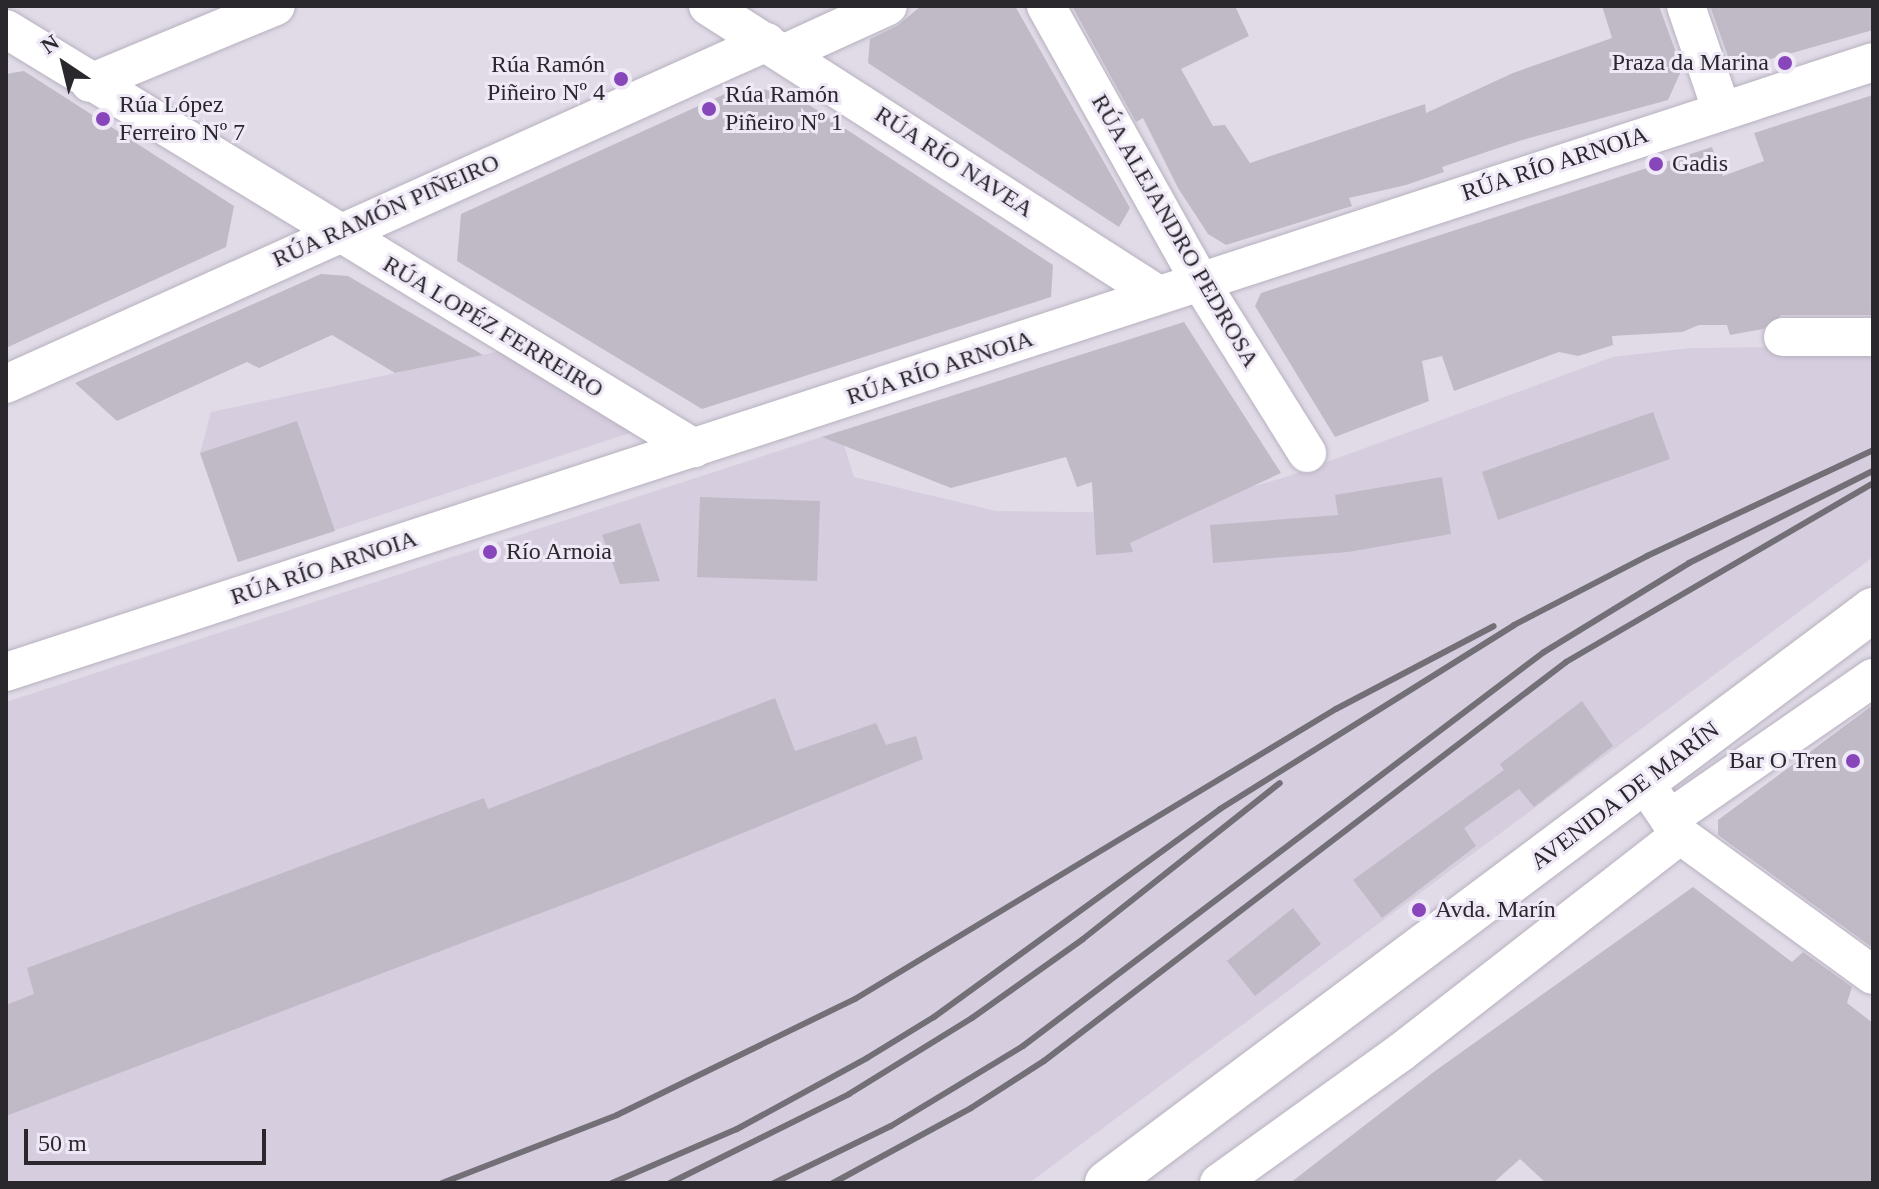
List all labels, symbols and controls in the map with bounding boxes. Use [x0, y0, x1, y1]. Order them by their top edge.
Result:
north arrow [24, 24, 104, 104]
text: N [36, 29, 64, 59]
place label: Praza da Marina [1612, 49, 1769, 77]
place label: Rúa Ramón Piñeiro Nº 4 [487, 51, 605, 107]
marker: Praza da Marina [1776, 54, 1794, 72]
marker: Rúa Ramón Piñeiro Nº 4 [612, 70, 630, 88]
place label: Rúa Ramón Piñeiro Nº 1 [725, 81, 843, 137]
street label: RÚA ALEJANDRO PEDROSA [1084, 88, 1266, 374]
place label: Rúa López Ferreiro Nº 7 [119, 91, 245, 147]
marker: Rúa Ramón Piñeiro Nº 1 [700, 100, 718, 118]
street label: RÚA RÍO NAVEA [869, 100, 1039, 224]
marker: Rúa López Ferreiro Nº 7 [94, 110, 112, 128]
street label: RÚA RÍO ARNOIA [1457, 120, 1653, 208]
street label: RÚA RAMÓN PIÑEIRO [267, 148, 505, 274]
place label: Gadis [1672, 150, 1728, 178]
marker: Gadis [1647, 155, 1665, 173]
street label: RÚA LOPÉZ FERREIRO [377, 249, 609, 405]
street label: RÚA RÍO ARNOIA [842, 324, 1038, 412]
street label: RÚA RÍO ARNOIA [226, 524, 422, 612]
place label: Río Arnoia [506, 538, 613, 566]
marker: Río Arnoia [481, 543, 499, 561]
street label: AVENIDA DE MARÍN [1524, 715, 1726, 877]
place label: Bar O Tren [1729, 747, 1837, 775]
marker: Bar O Tren [1844, 752, 1862, 770]
place label: Avda. Marín [1435, 896, 1556, 924]
marker: Avda. Marín [1410, 901, 1428, 919]
scale bar [28, 1113, 270, 1163]
text: 50 m [38, 1130, 87, 1156]

